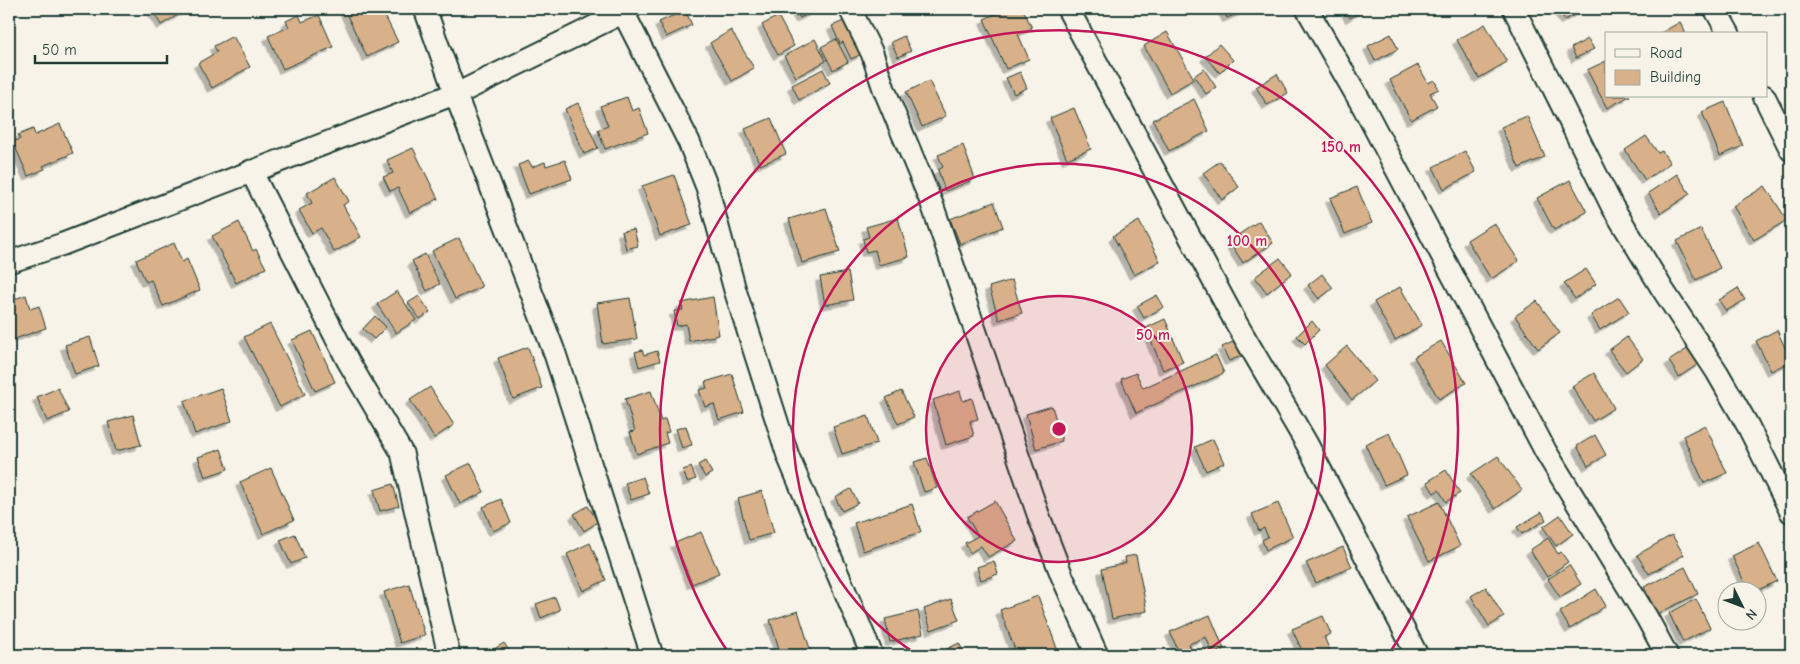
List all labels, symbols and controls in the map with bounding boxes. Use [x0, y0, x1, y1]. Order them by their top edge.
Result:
scale bar [35, 32, 168, 64]
legend [1605, 32, 1768, 98]
text: 50 m [42, 41, 77, 59]
text: Road [1650, 44, 1682, 62]
text: Building [1650, 68, 1701, 86]
text: 150 m [1321, 138, 1361, 156]
text: 100 m [1227, 232, 1267, 250]
text: 50 m [1136, 326, 1170, 344]
centre of rings [1050, 420, 1068, 438]
north arrow [1718, 582, 1768, 632]
text: N [1742, 605, 1761, 623]

